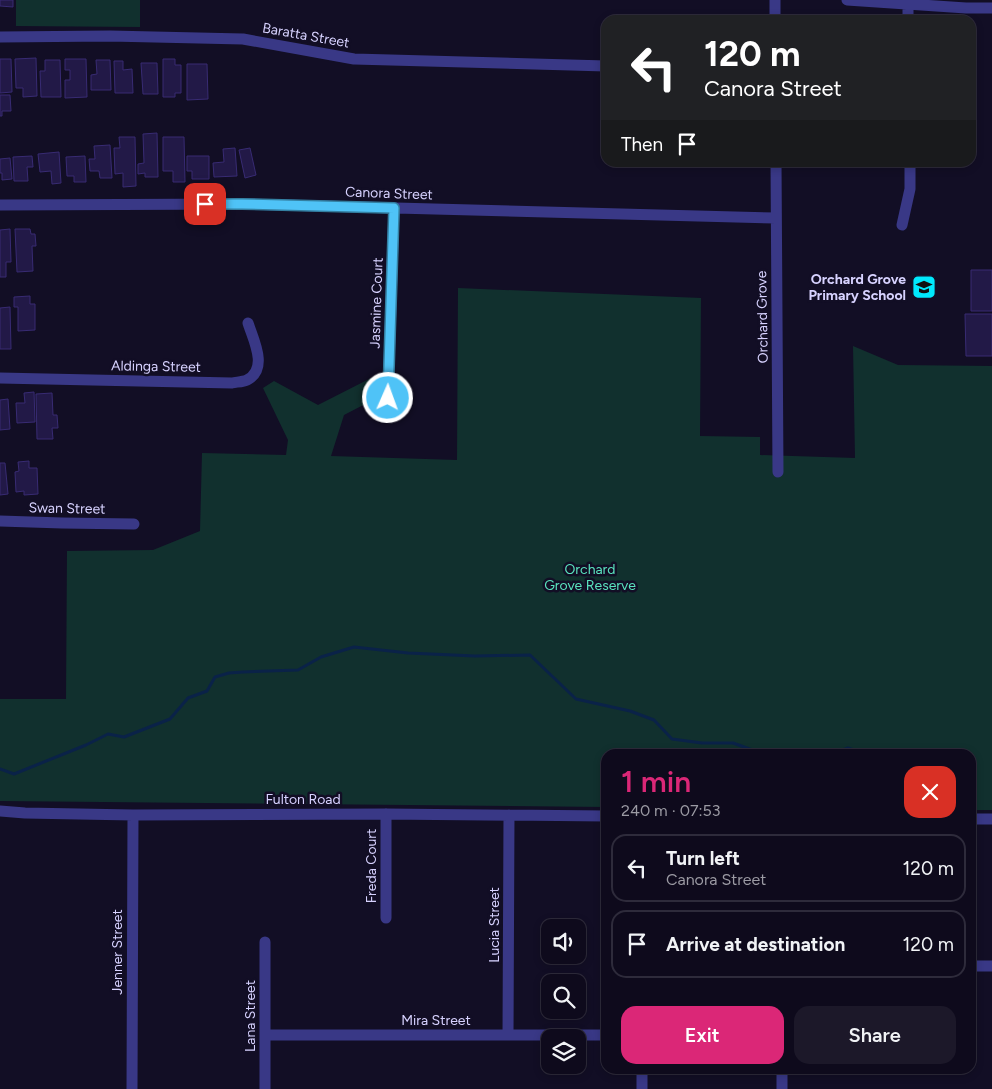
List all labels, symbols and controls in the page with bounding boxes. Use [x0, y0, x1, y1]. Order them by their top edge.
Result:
street label: Baratta Street [261, 19, 351, 51]
text: 120 m [704, 33, 801, 75]
icon: left [621, 35, 686, 100]
text: Canora Street [704, 75, 842, 102]
icon: arrive [673, 130, 701, 158]
text: Then [621, 133, 663, 156]
pin [184, 183, 226, 225]
street label: Canora Street [345, 183, 433, 204]
icon: arrive [191, 190, 219, 218]
street label: Jasmine Court [366, 257, 387, 349]
street label: Orchard Grove [753, 270, 772, 363]
place label: Orchard Grove Primary School [808, 271, 906, 304]
school or university icon: Orchard Grove Primary School [911, 274, 937, 300]
street label: Aldinga Street [111, 357, 201, 376]
position arrow [361, 371, 413, 423]
street label: Swan Street [28, 499, 106, 518]
park label: Orchard Grove Reserve [544, 561, 636, 594]
text: 1 min [621, 763, 691, 800]
button: close [904, 766, 956, 818]
street label: Fulton Road [265, 791, 341, 808]
text: 240 m · 07:53 [621, 801, 720, 820]
street label: Freda Court [363, 829, 380, 903]
text: Turn left [666, 847, 740, 870]
icon: left [623, 854, 651, 882]
text: 120 m [902, 857, 954, 880]
text: Canora Street [666, 870, 766, 889]
street label: Lucia Street [486, 887, 503, 963]
street label: Jenner Street [109, 909, 126, 995]
map controls [541, 919, 586, 1074]
button: sound [541, 919, 586, 964]
icon: arrive [623, 930, 651, 958]
text: Arrive at destination [666, 933, 845, 956]
text: 120 m [902, 933, 954, 956]
button: search [541, 974, 586, 1019]
street label: Lana Street [242, 980, 259, 1052]
button: Exit [621, 1006, 784, 1064]
button: Share [794, 1006, 956, 1064]
street label: Mira Street [401, 1012, 471, 1029]
button: layers [541, 1029, 586, 1074]

